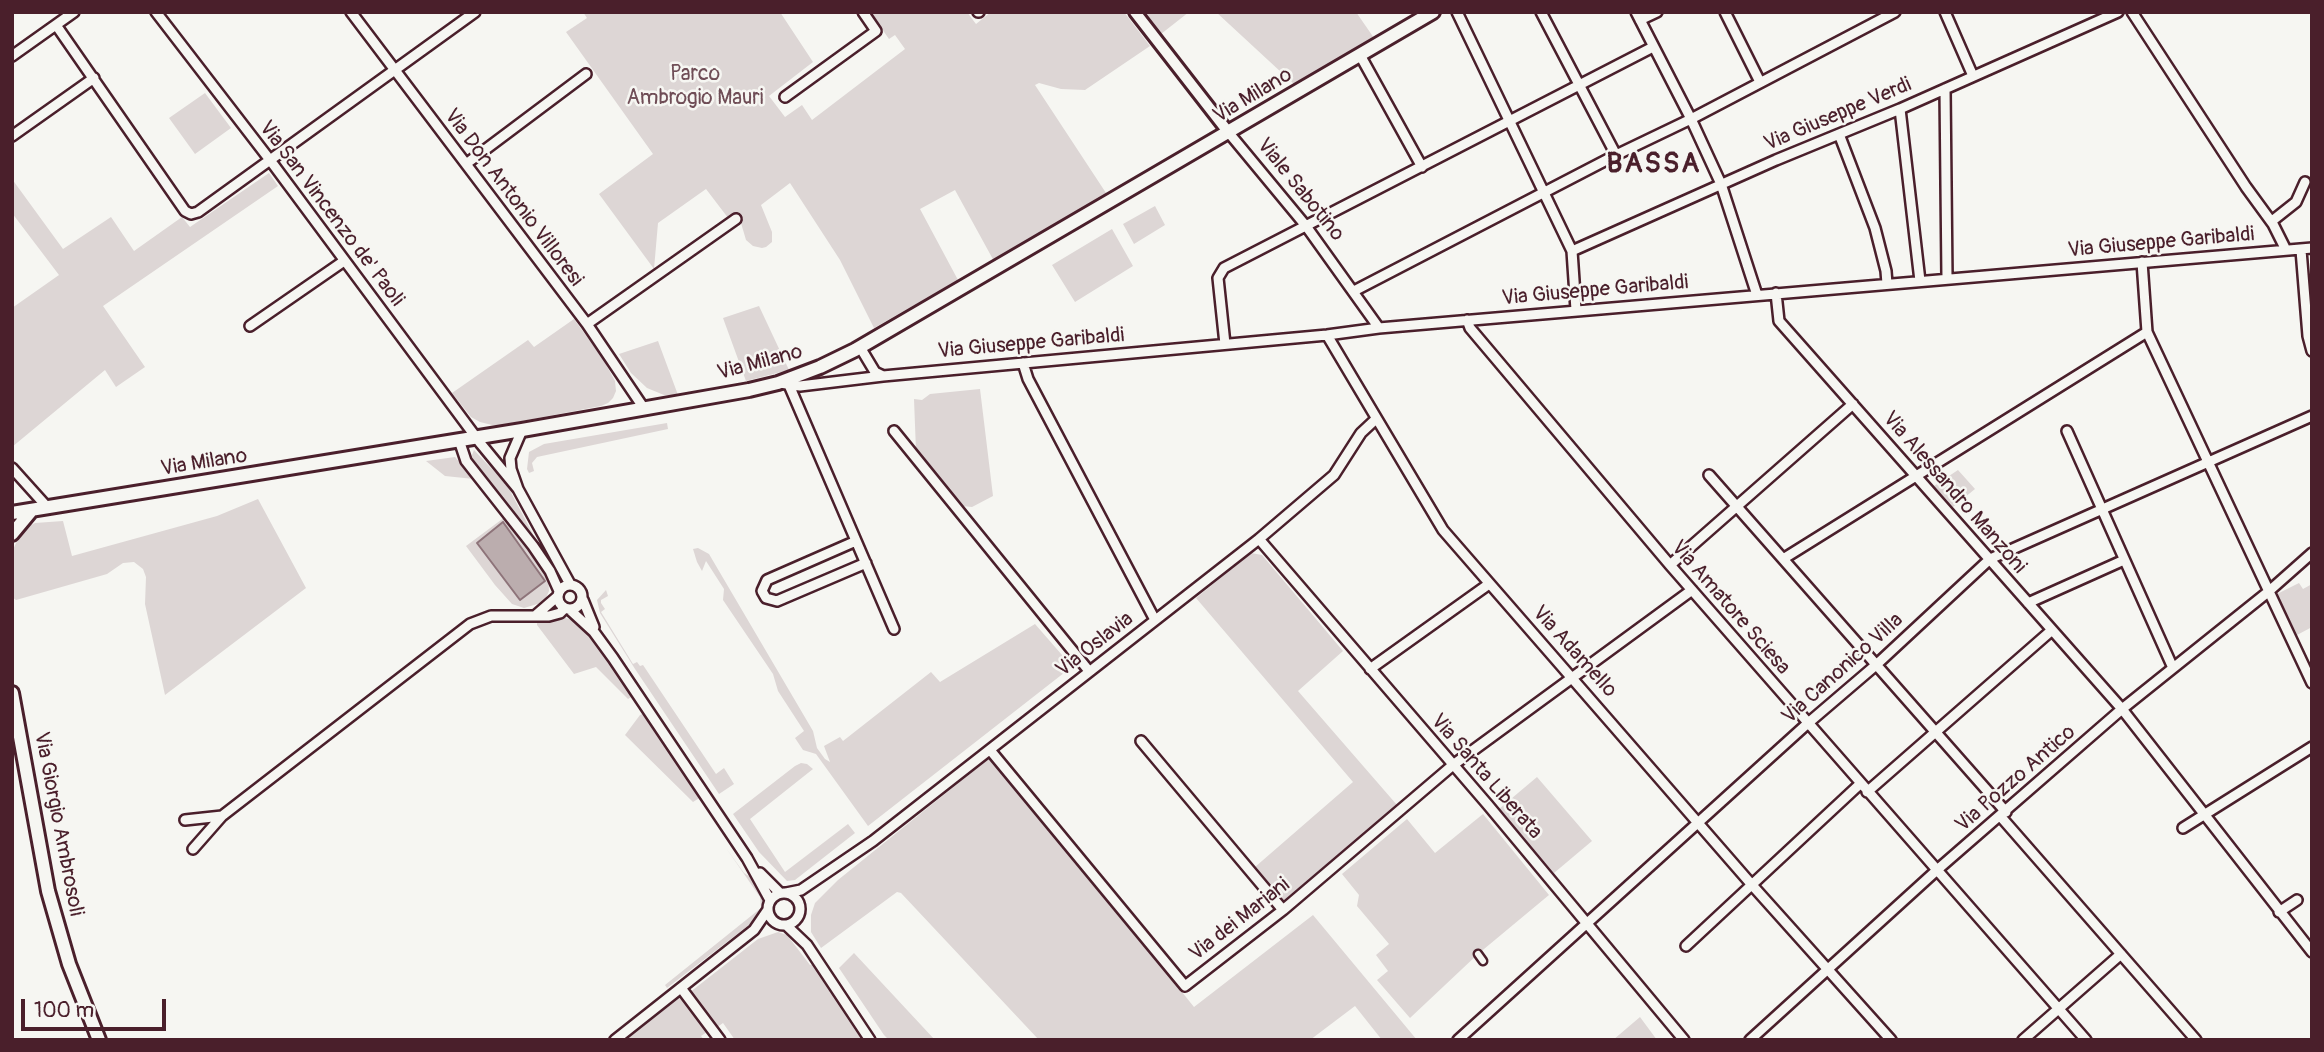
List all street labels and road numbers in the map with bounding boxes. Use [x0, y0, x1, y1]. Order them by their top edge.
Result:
street label: Via Milano [1209, 63, 1297, 129]
street label: Via Giuseppe Verdi [1761, 73, 1915, 157]
street label: Via Don Antonio Villoresi [438, 104, 588, 292]
street label: Via San Vincenzo de' Paoli [253, 116, 409, 312]
street label: Viale Sabotino [1251, 133, 1349, 247]
street label: Via Giuseppe Garibaldi [2067, 222, 2255, 264]
street label: Via Giuseppe Garibaldi [1501, 270, 1689, 312]
street label: Via Giuseppe Garibaldi [937, 323, 1125, 365]
street label: Via Milano [715, 340, 805, 386]
street label: Via Alessandro Manzoni [1877, 407, 2031, 579]
street label: Via Milano [159, 444, 249, 482]
street label: Via Amatore Sciesa [1665, 536, 1795, 680]
street label: Via Adamello [1526, 601, 1622, 703]
street label: Via Oslavia [1051, 607, 1139, 683]
street label: Via Canonico Villa [1777, 608, 1909, 730]
street label: Via Santa Liberata [1425, 709, 1547, 845]
street label: Via Pozzo Antico [1951, 720, 2081, 838]
street label: Via Giorgio Ambrosoli [28, 730, 88, 918]
street label: Via dei Mariani [1185, 873, 1295, 967]

